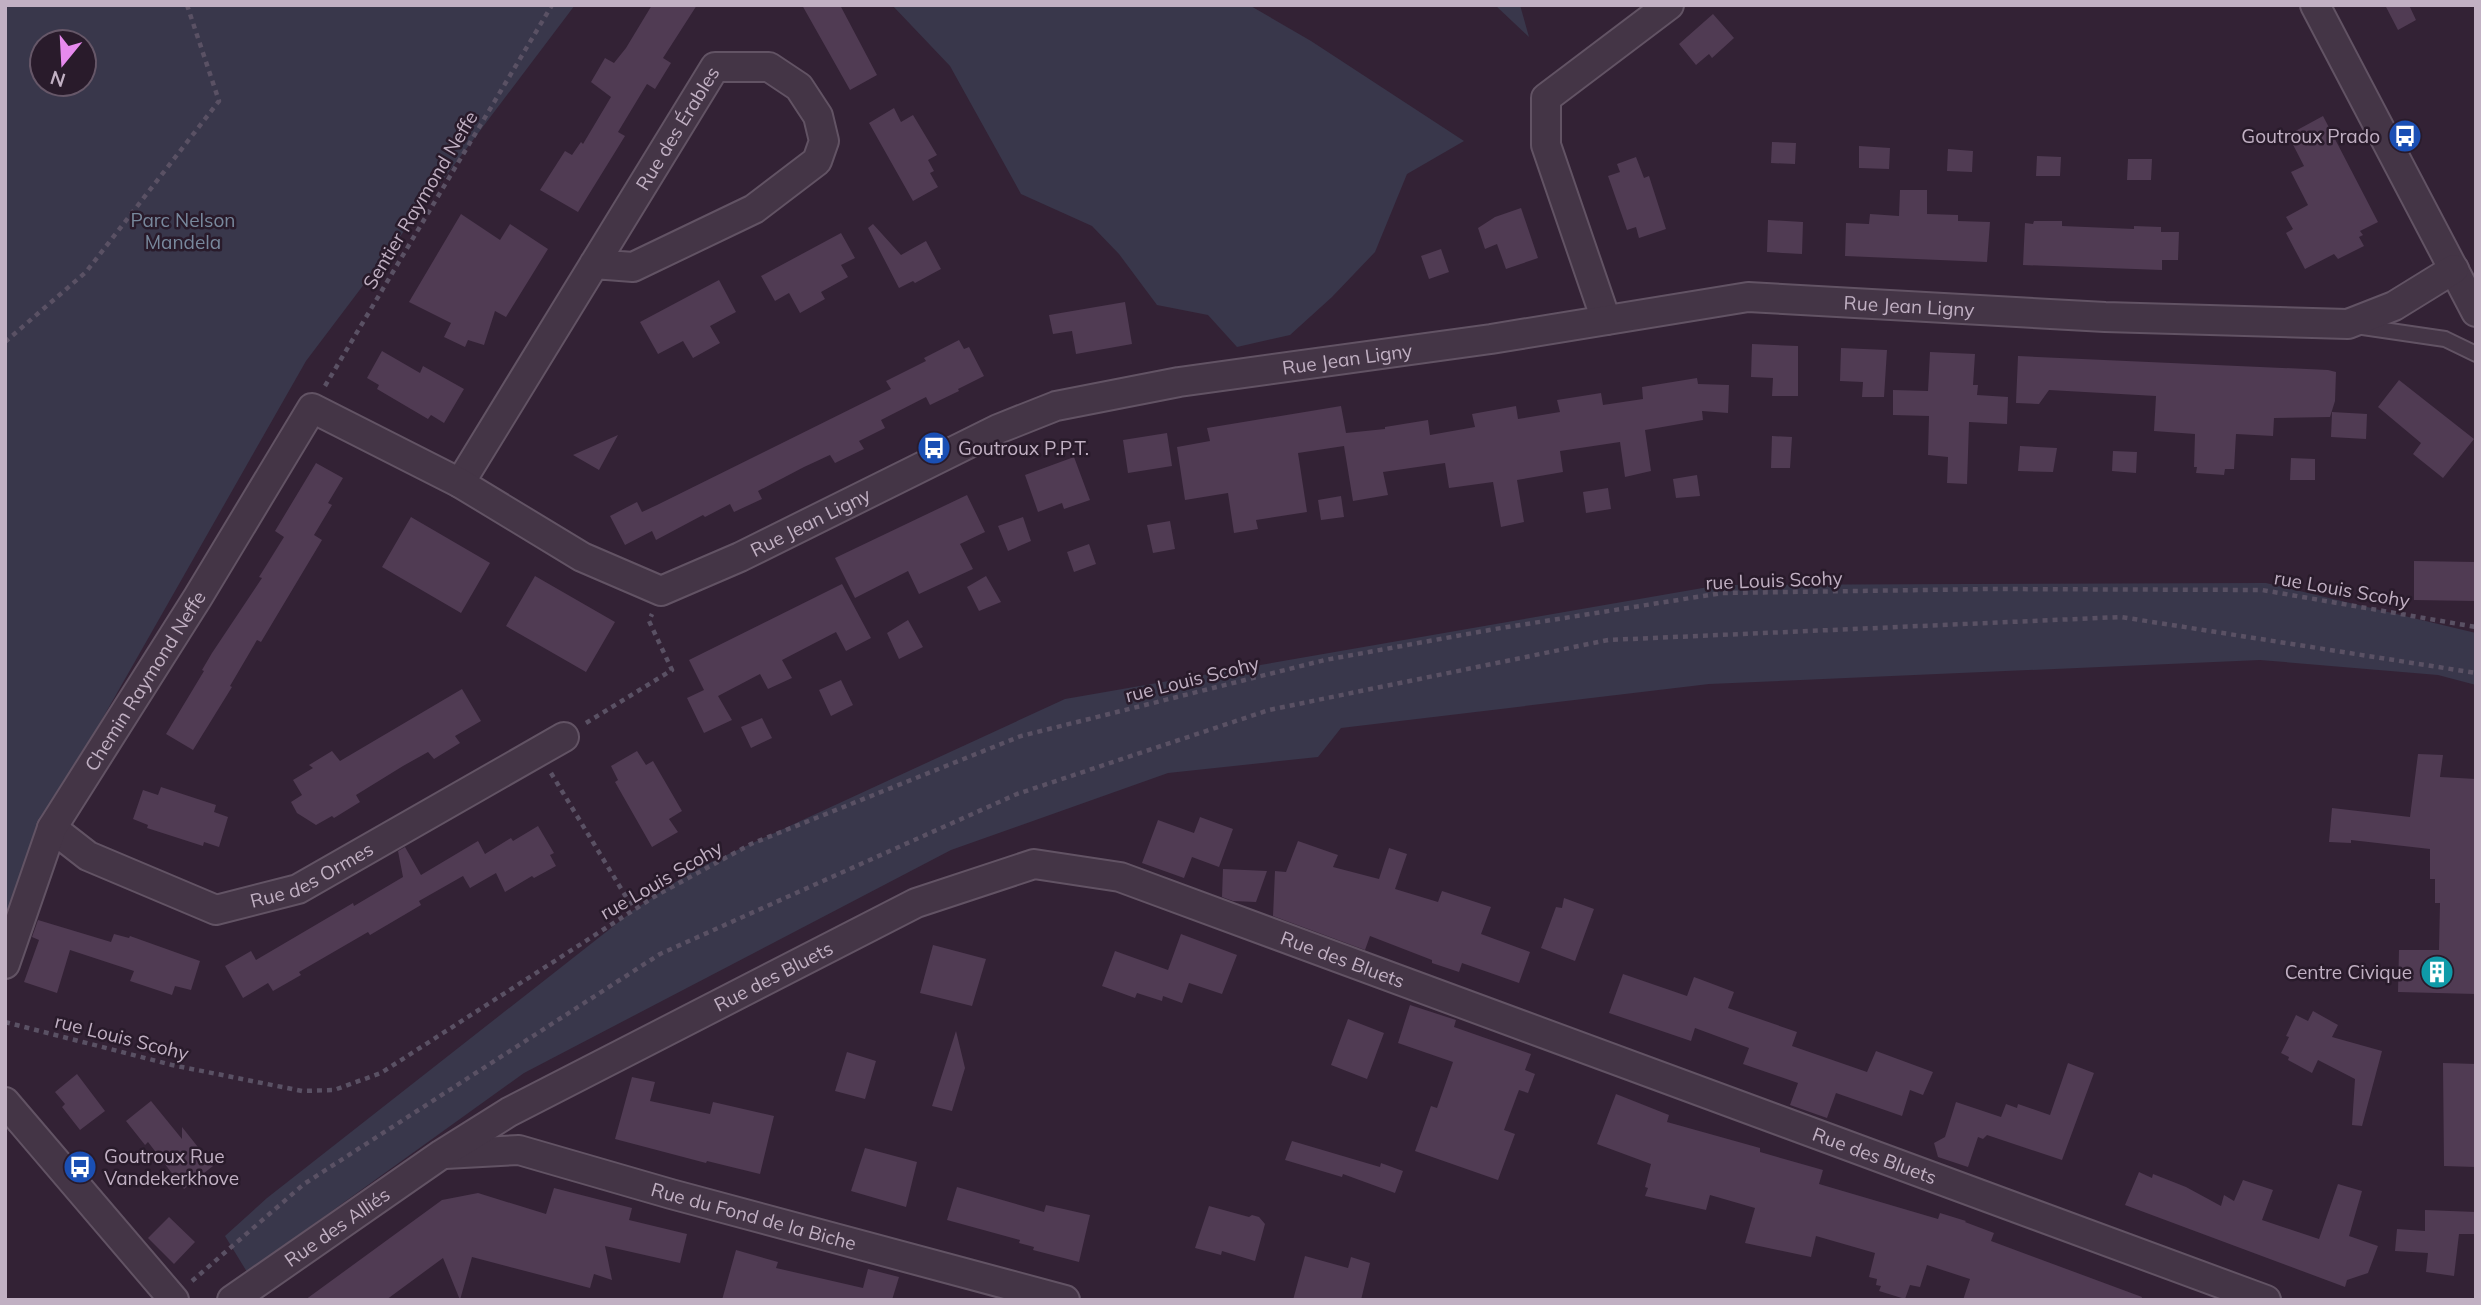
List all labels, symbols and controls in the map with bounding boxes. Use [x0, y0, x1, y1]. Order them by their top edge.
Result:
north arrow [28, 28, 98, 98]
street label: Rue des Érables [630, 62, 724, 195]
text: N [47, 66, 68, 93]
street label: Sentier Raymond Neffe [357, 107, 483, 293]
bus stop icon: Goutroux Prado [2386, 117, 2424, 155]
place label: Goutroux Prado [2241, 124, 2380, 148]
park label: Parc Nelson Mandela [131, 208, 235, 254]
street label: Rue Jean Ligny [1843, 290, 1975, 322]
street label: Rue Jean Ligny [1281, 338, 1414, 380]
bus stop icon: Goutroux P.P.T. [915, 429, 953, 467]
place label: Goutroux P.P.T. [958, 436, 1089, 460]
street label: Rue Jean Ligny [746, 482, 874, 562]
street label: rue Louis Scohy [2272, 565, 2412, 613]
street label: rue Louis Scohy [1705, 566, 1843, 594]
street label: Chemin Raymond Neffe [79, 586, 211, 775]
street label: rue Louis Scohy [1123, 651, 1261, 707]
street label: rue Louis Scohy [596, 835, 726, 925]
street label: Rue des Ormes [248, 837, 377, 913]
street label: Rue des Bluets [1277, 925, 1408, 993]
street label: Rue des Bluets [710, 936, 837, 1017]
building icon: Centre Civique [2418, 953, 2456, 991]
place label: Centre Civique [2285, 960, 2412, 984]
street label: rue Louis Scohy [53, 1009, 191, 1065]
street label: Rue des Bluets [1809, 1122, 1940, 1189]
place label: Goutroux Rue Vandekerkhove [104, 1144, 239, 1190]
bus stop icon: Goutroux Rue Vandekerkhove [61, 1148, 99, 1186]
street label: Rue du Fond de la Biche [648, 1177, 859, 1255]
street label: Rue des Alliés [280, 1182, 394, 1272]

